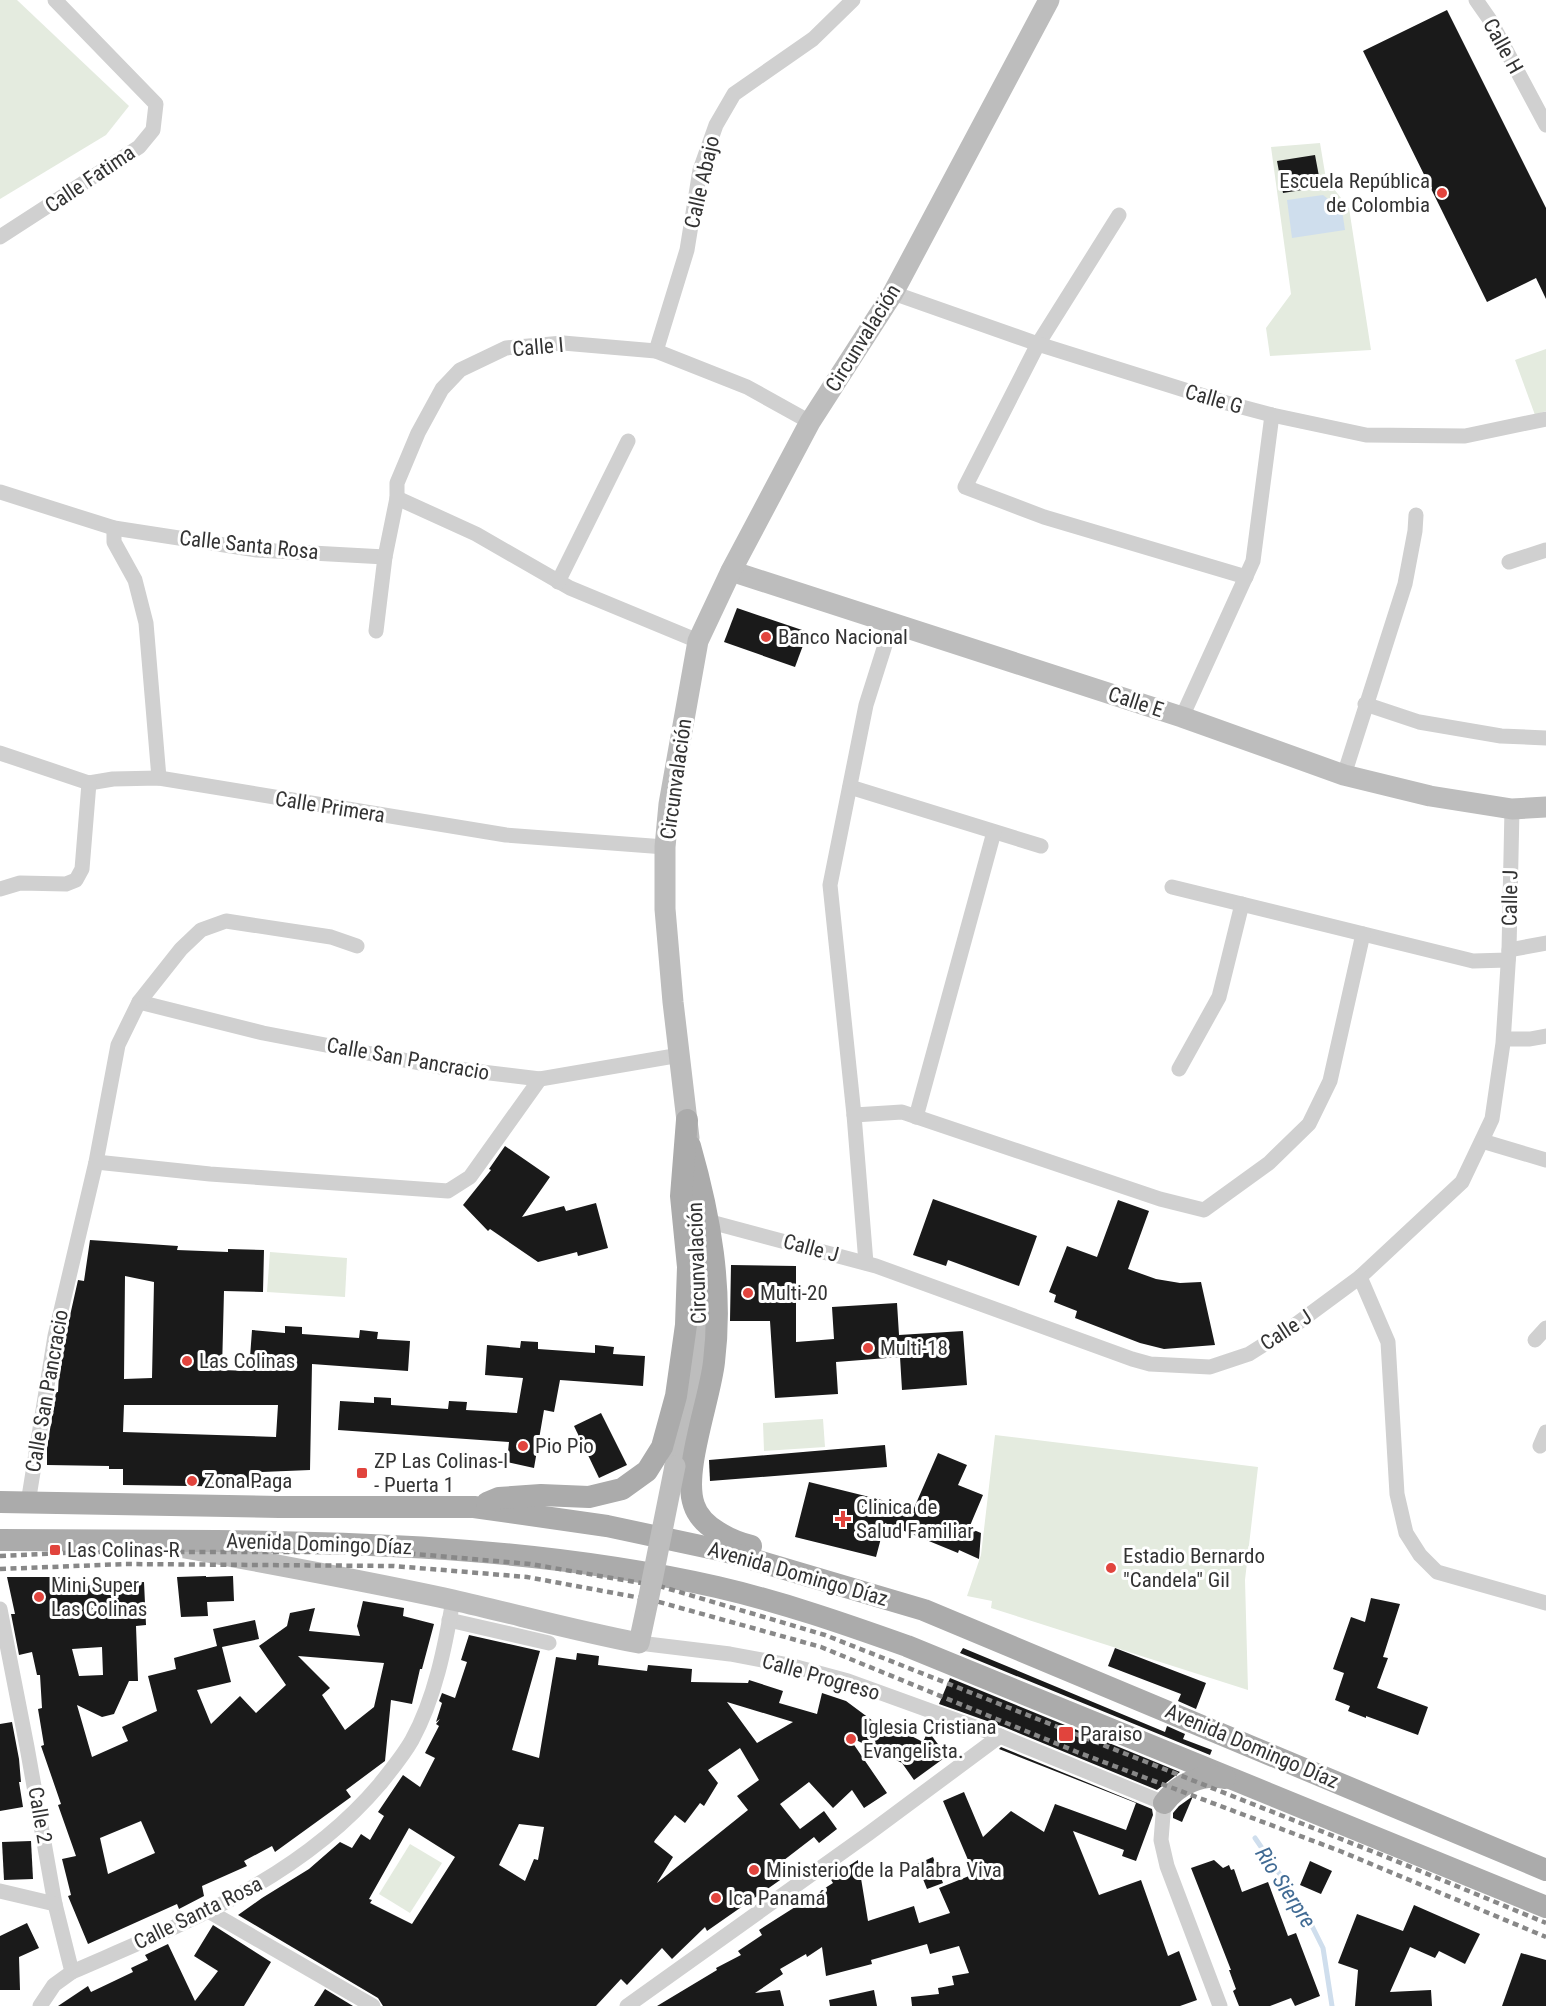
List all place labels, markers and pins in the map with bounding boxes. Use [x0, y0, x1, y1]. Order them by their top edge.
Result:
place label: Escuela República de Colombia [1279, 169, 1430, 217]
marker: Escuela República de Colombia [1435, 186, 1449, 200]
place label: Banco Nacional [778, 625, 908, 649]
marker: Banco Nacional [759, 630, 773, 644]
place label: Multi-20 [760, 1281, 828, 1305]
marker: Multi-20 [741, 1286, 755, 1300]
place label: Multi-18 [880, 1336, 948, 1360]
marker: Multi-18 [861, 1341, 875, 1355]
place label: Las Colinas [199, 1349, 295, 1373]
marker: Las Colinas [180, 1354, 194, 1368]
place label: Pio Pio [535, 1434, 594, 1458]
marker: Pio Pio [516, 1439, 530, 1453]
place label: ZP Las Colinas-I - Puerta 1 [374, 1449, 508, 1497]
marker: ZP Las Colinas-I - Puerta 1 [355, 1466, 369, 1480]
place label: Zona Paga [204, 1469, 292, 1493]
marker: Zona Paga [185, 1474, 199, 1488]
place label: Clinica de Salud Familiar [856, 1495, 974, 1543]
marker: Clinica de Salud Familiar [834, 1510, 852, 1528]
place label: Las Colinas-R [67, 1538, 180, 1562]
marker: Las Colinas-R [48, 1543, 62, 1557]
place label: Estadio Bernardo "Candela" Gil [1123, 1544, 1265, 1592]
marker: Estadio Bernardo "Candela" Gil [1104, 1561, 1118, 1575]
place label: Mini Super Las Colinas [51, 1573, 147, 1621]
marker: Mini Super Las Colinas [32, 1590, 46, 1604]
place label: Iglesia Cristiana Evangelista. [863, 1715, 997, 1763]
place label: Paraiso [1080, 1722, 1143, 1746]
marker: Paraiso [1057, 1725, 1075, 1743]
marker: Iglesia Cristiana Evangelista. [844, 1732, 858, 1746]
place label: Ministerio de la Palabra Viva [766, 1858, 1002, 1882]
marker: Ministerio de la Palabra Viva [747, 1863, 761, 1877]
place label: Ica Panamá [728, 1886, 826, 1910]
marker: Ica Panamá [709, 1891, 723, 1905]

